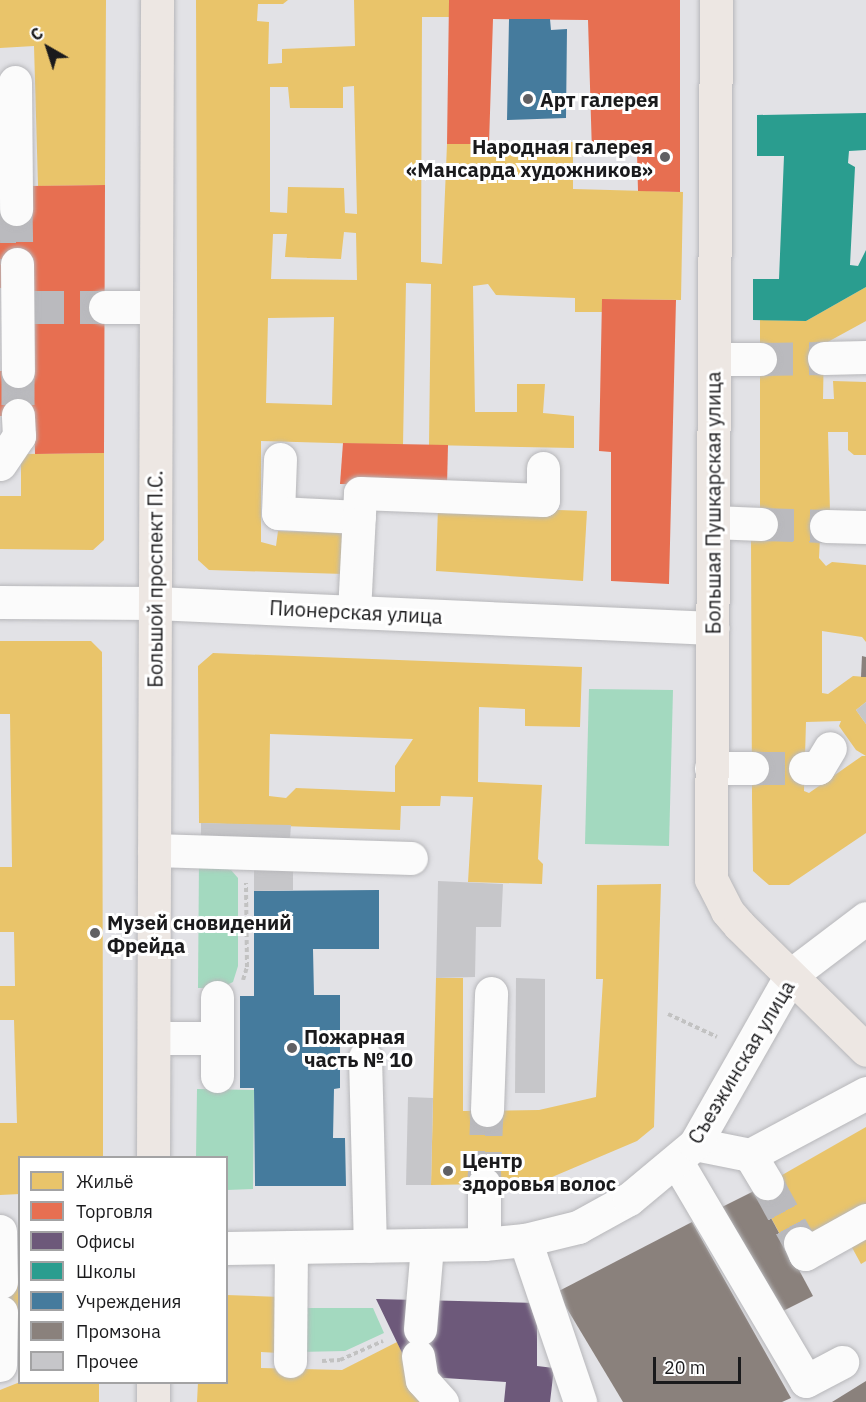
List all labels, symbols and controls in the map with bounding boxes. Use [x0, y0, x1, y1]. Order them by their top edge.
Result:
north arrow [18, 18, 78, 78]
text: С [26, 23, 47, 45]
place label: Арт галерея [540, 87, 659, 111]
marker: Арт галерея [521, 92, 535, 106]
place label: Народная галерея «Мансарда художников» [406, 134, 653, 181]
marker: Народная галерея «Мансарда художников» [658, 150, 672, 164]
street label: Большая Пушкарская улица [701, 372, 725, 634]
street label: Большой проспект П.С. [143, 470, 167, 688]
street label: Пионерская улица [269, 595, 443, 629]
place label: Музей сновидений Фрейда [107, 910, 292, 957]
marker: Музей сновидений Фрейда [88, 926, 102, 940]
street label: Съезжинская улица [683, 976, 799, 1148]
place label: Пожарная часть № 10 [304, 1024, 413, 1071]
marker: Пожарная часть № 10 [285, 1041, 299, 1055]
place label: Центр здоровья волос [462, 1148, 616, 1195]
legend [18, 1156, 228, 1384]
marker: Центр здоровья волос [439, 1162, 457, 1180]
text: Жильё [76, 1170, 133, 1193]
text: Торговля [76, 1200, 153, 1223]
text: Офисы [76, 1230, 135, 1253]
text: Школы [76, 1260, 136, 1283]
text: Учреждения [76, 1290, 181, 1313]
text: Промзона [76, 1320, 161, 1343]
scale bar [656, 1345, 744, 1383]
text: Прочее [76, 1350, 138, 1373]
text: 20 m [664, 1356, 706, 1379]

